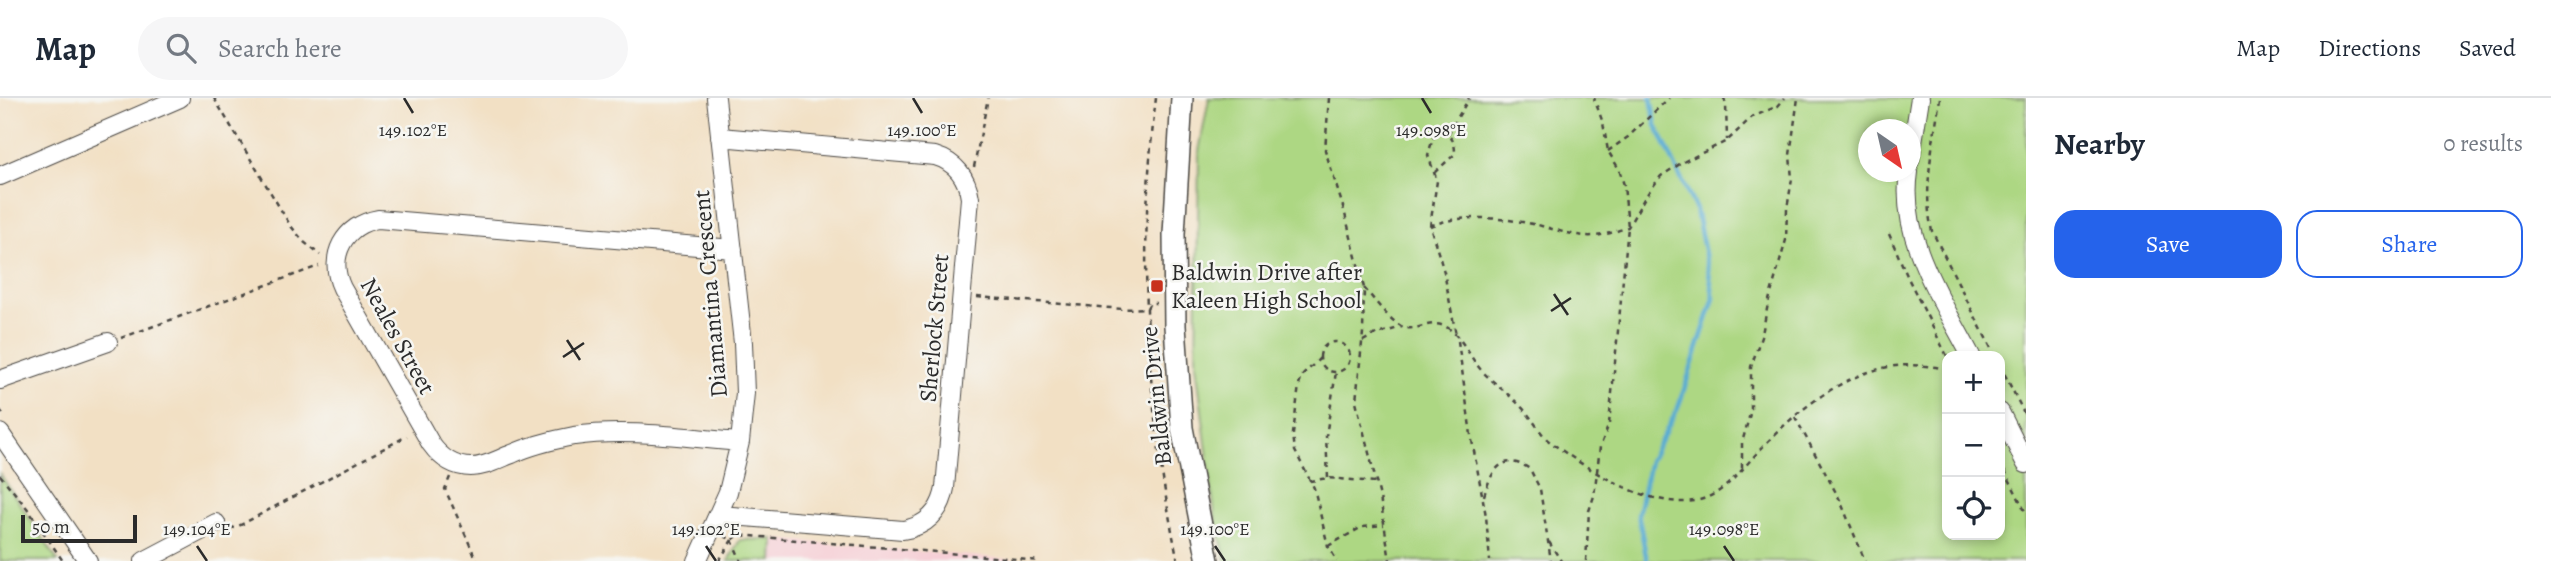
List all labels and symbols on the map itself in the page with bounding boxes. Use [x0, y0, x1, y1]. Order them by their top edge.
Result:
text: 149.102°E [379, 118, 447, 142]
text: 149.100°E [887, 118, 957, 142]
text: 149.098°E [1396, 118, 1466, 142]
north arrow [1858, 119, 1921, 182]
street label: Diamantina Crescent [685, 189, 735, 399]
street label: Sherlock Street [912, 252, 956, 404]
place label: Baldwin Drive after Kaleen High School [1171, 256, 1362, 316]
street label: Neales Street [353, 272, 443, 400]
marker: Baldwin Drive after Kaleen High School [1149, 278, 1165, 294]
street label: Baldwin Drive [1133, 325, 1179, 467]
scale bar [21, 512, 136, 544]
text: 149.104°E [163, 517, 231, 541]
text: 149.102°E [672, 517, 740, 541]
text: 149.100°E [1180, 517, 1250, 541]
text: 149.098°E [1689, 517, 1759, 541]

